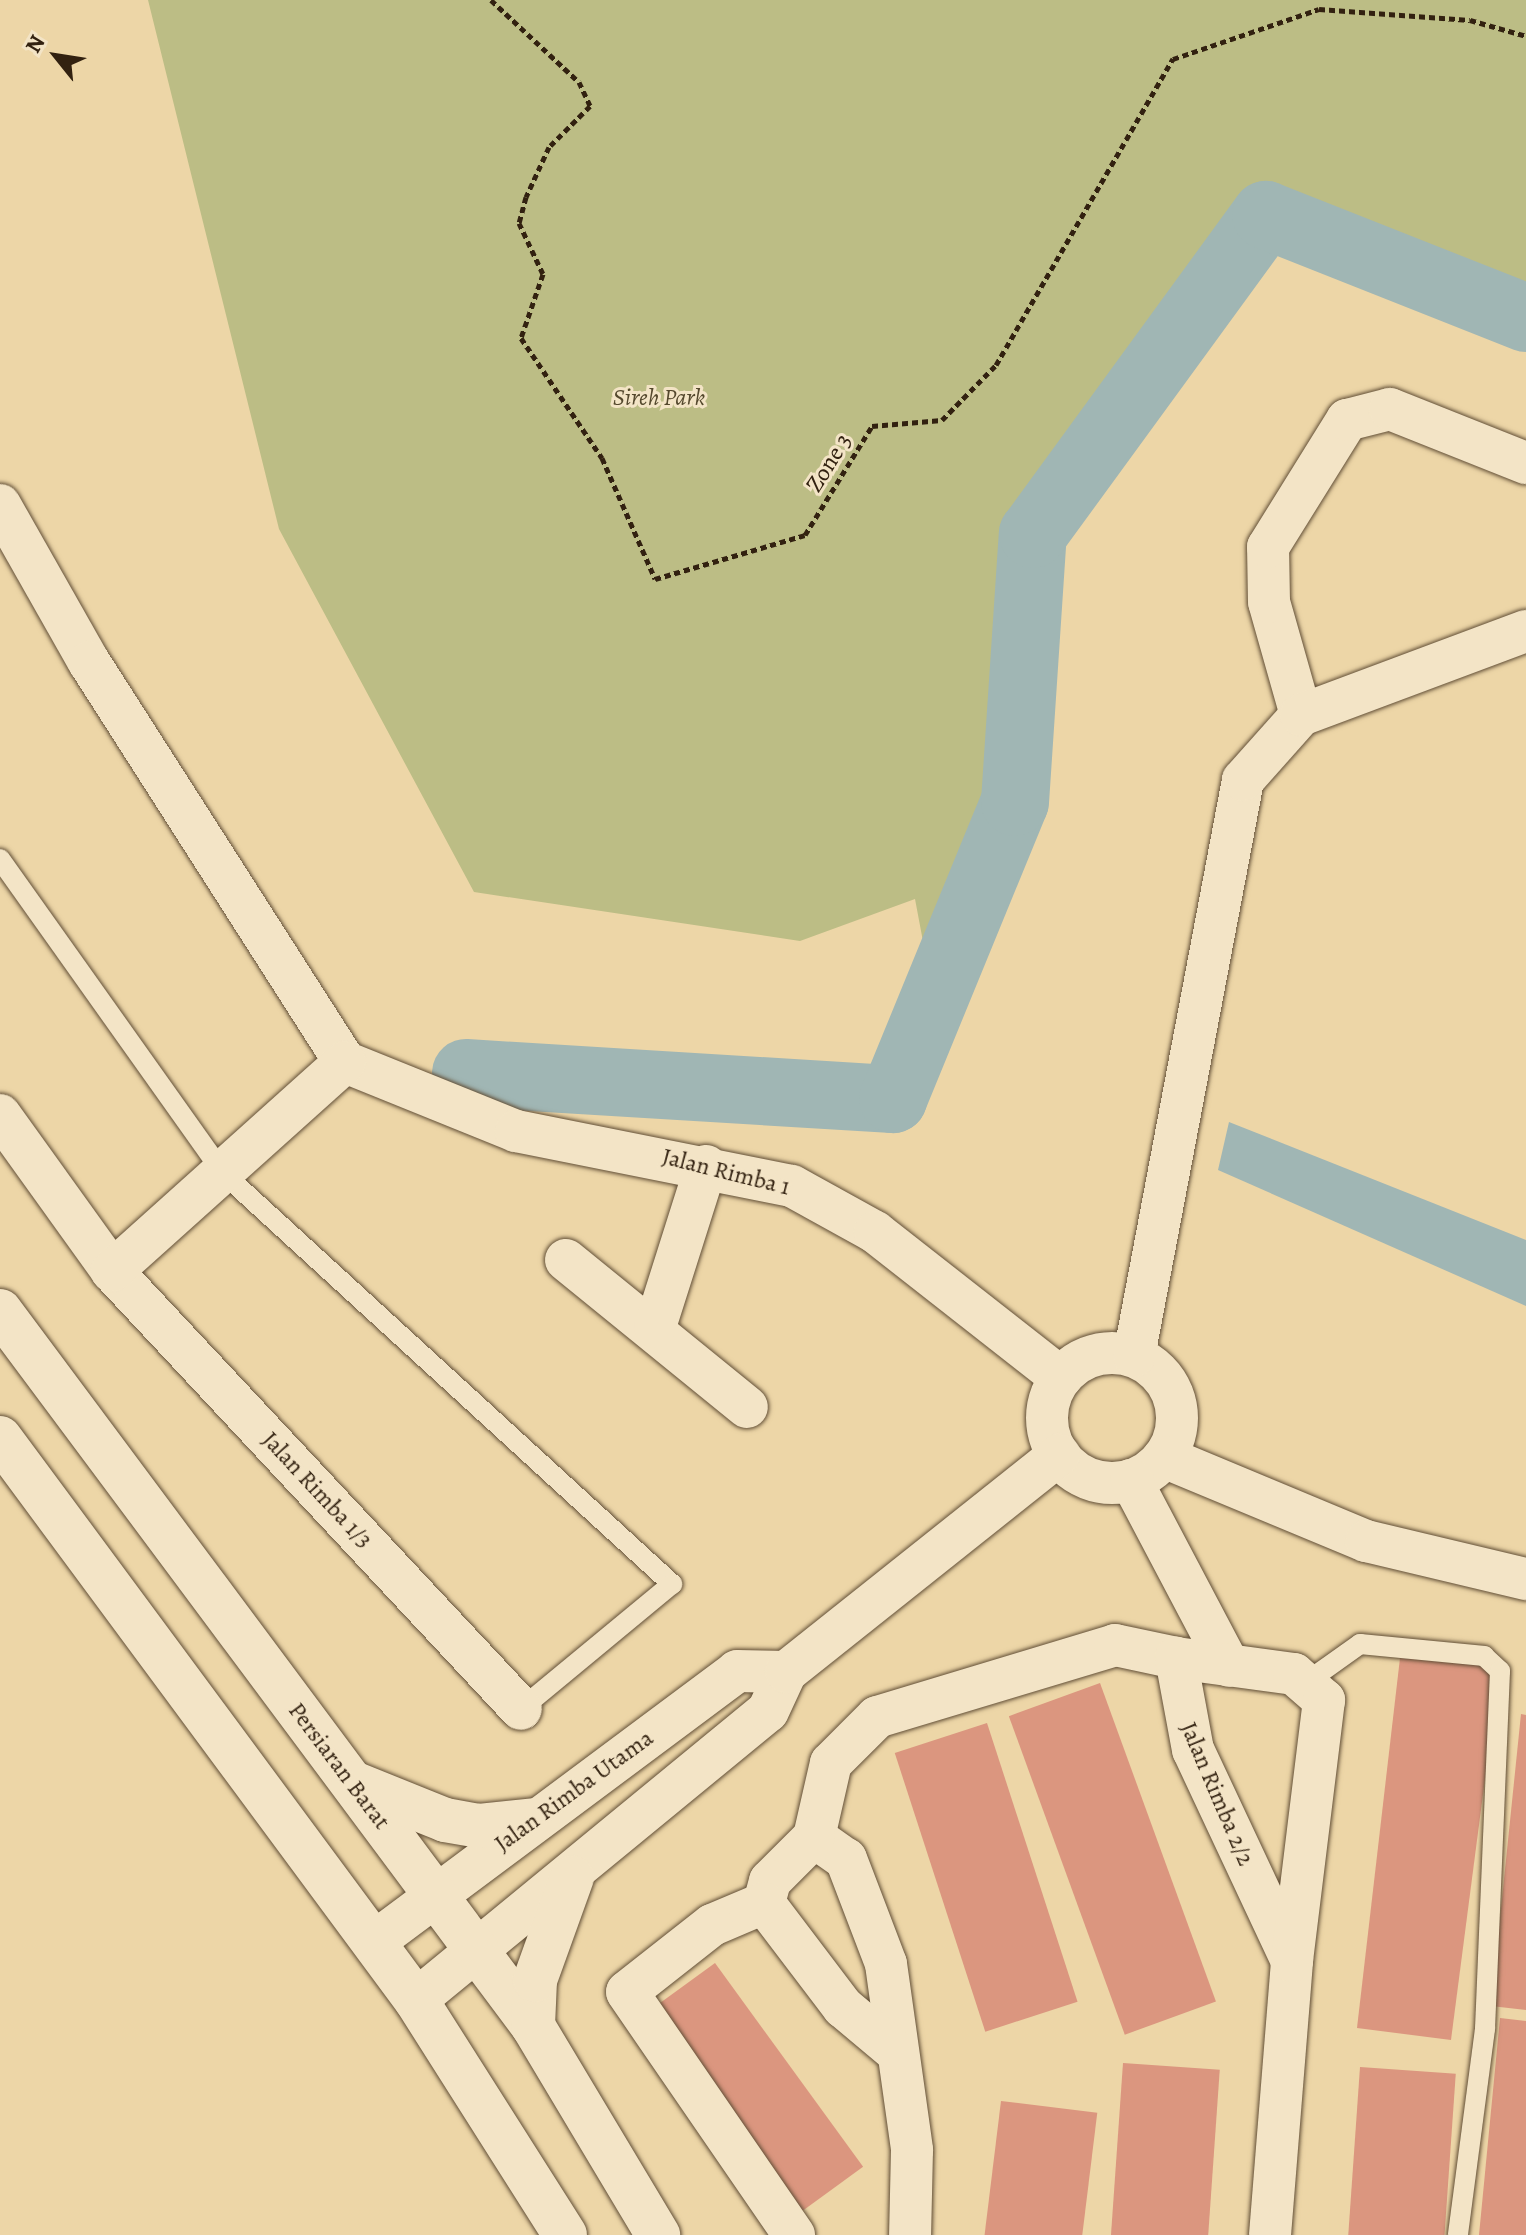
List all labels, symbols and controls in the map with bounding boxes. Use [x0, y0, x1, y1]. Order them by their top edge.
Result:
north arrow [16, 16, 96, 96]
text: N [18, 30, 52, 58]
park label: Sireh Park [613, 384, 705, 412]
street label: Zone 3 [800, 428, 858, 498]
street label: Jalan Rimba 1 [659, 1142, 793, 1202]
street label: Jalan Rimba 1/3 [256, 1426, 378, 1554]
street label: Persiaran Barat [282, 1697, 396, 1835]
street label: Jalan Rimba 2/2 [1174, 1718, 1260, 1870]
street label: Jalan Rimba Utama [489, 1724, 659, 1858]

